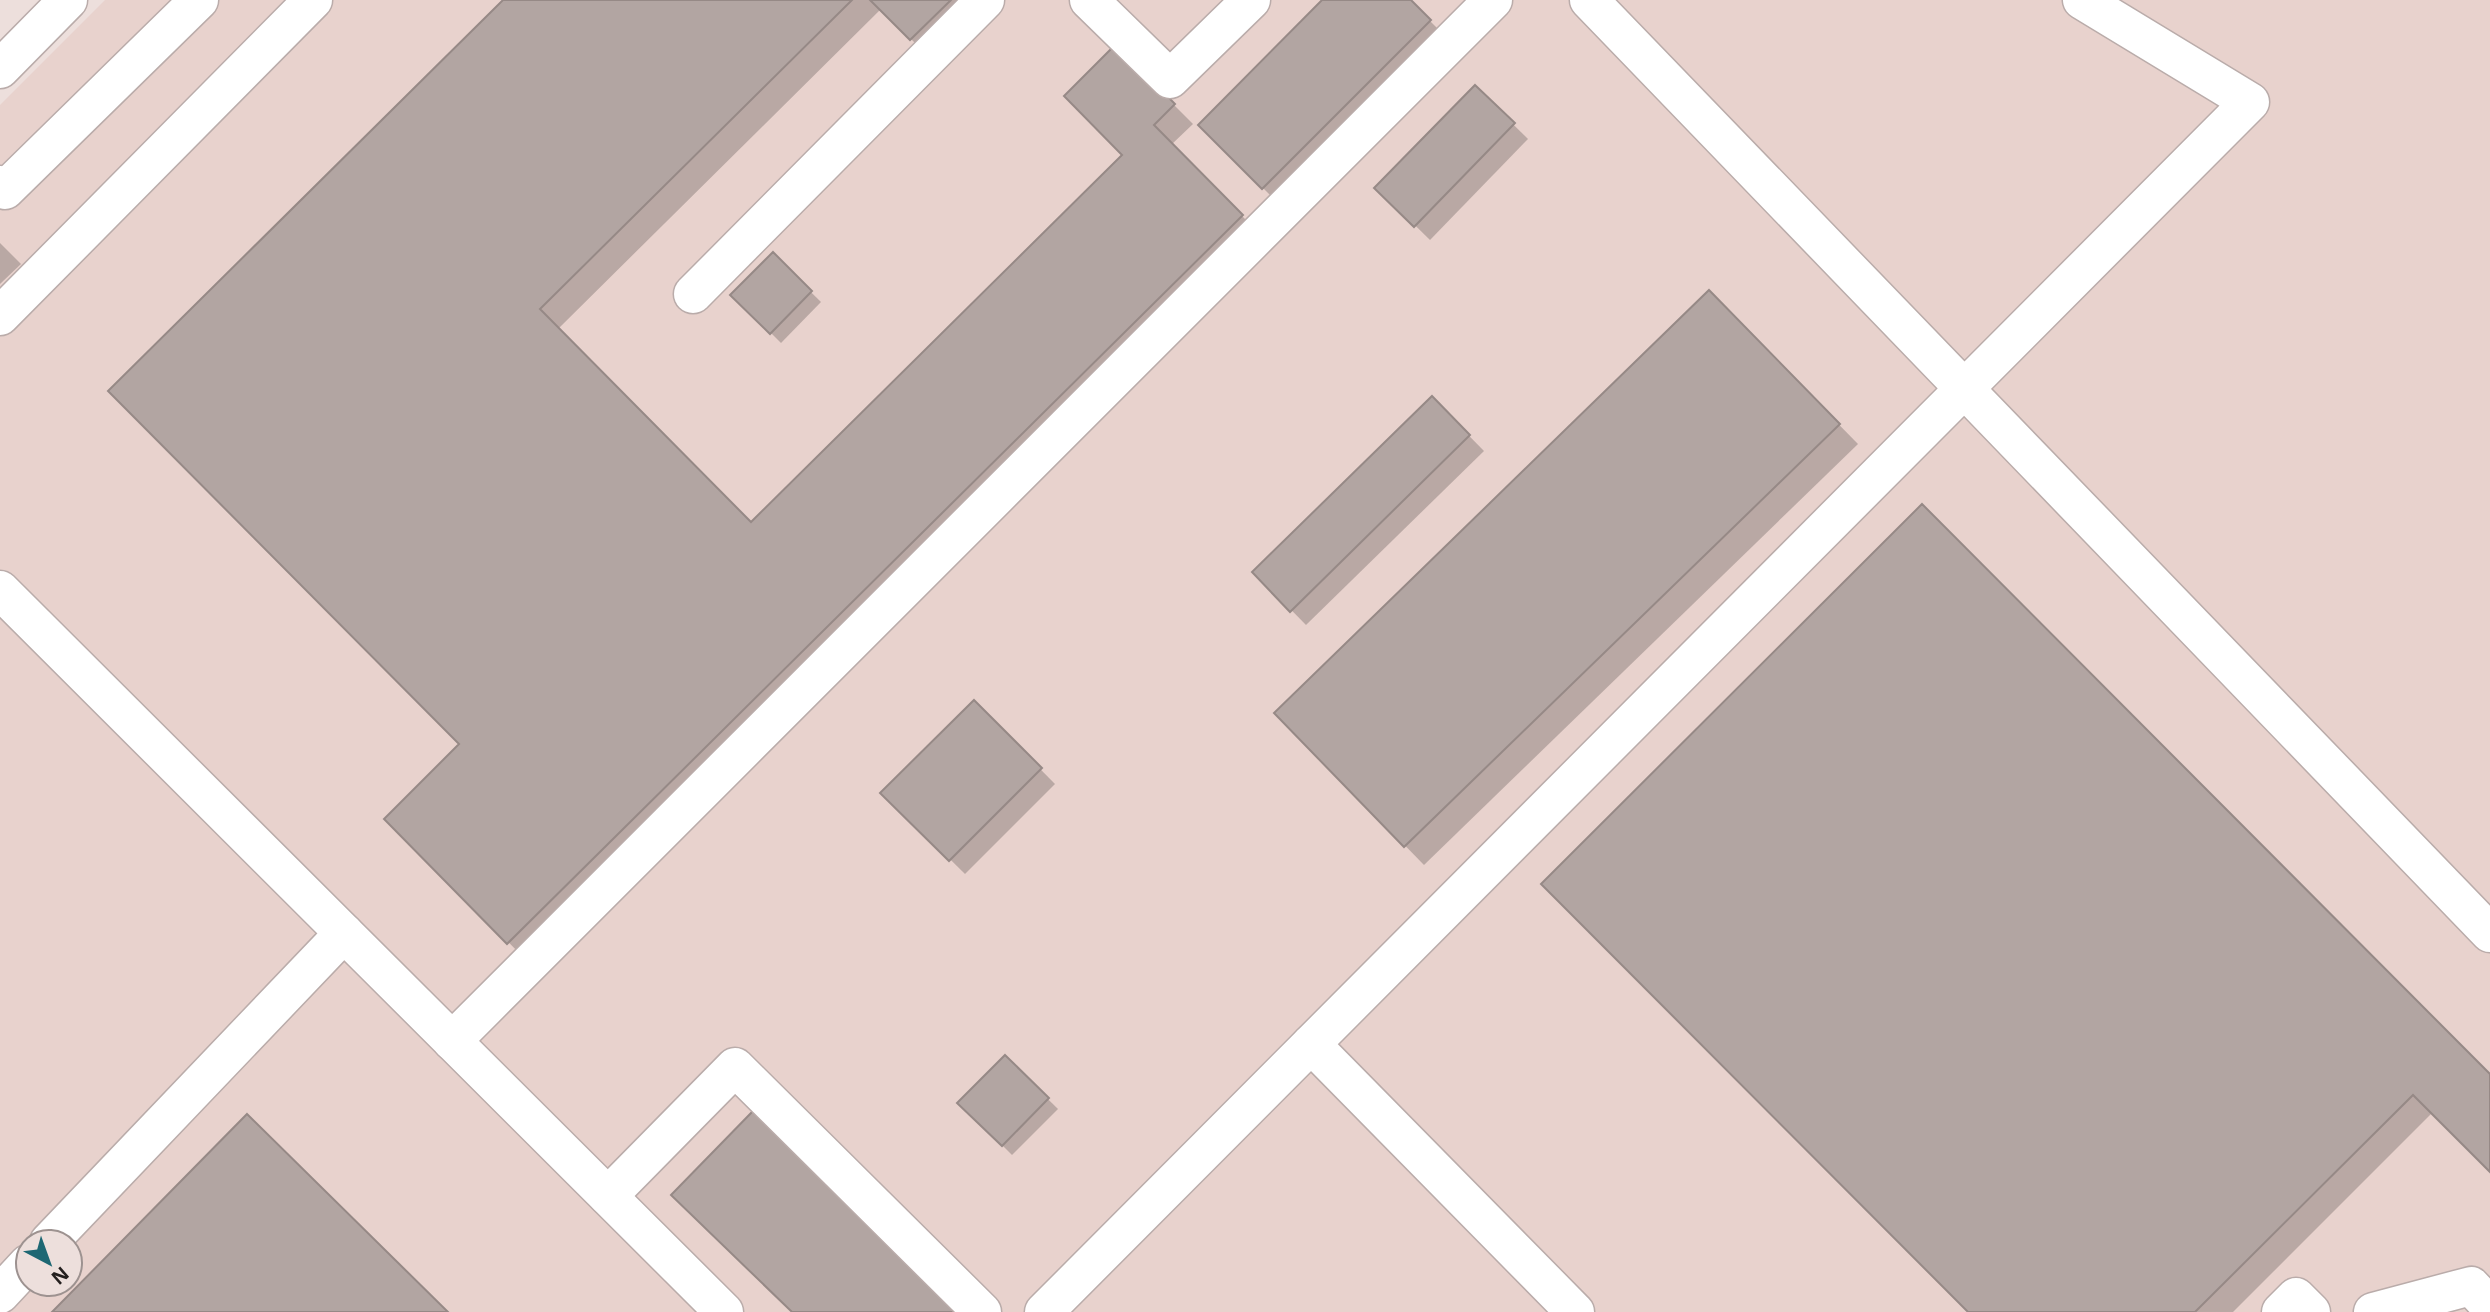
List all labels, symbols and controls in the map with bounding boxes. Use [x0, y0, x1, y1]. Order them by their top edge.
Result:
north arrow [14, 1228, 84, 1298]
text: N [46, 1261, 75, 1291]

